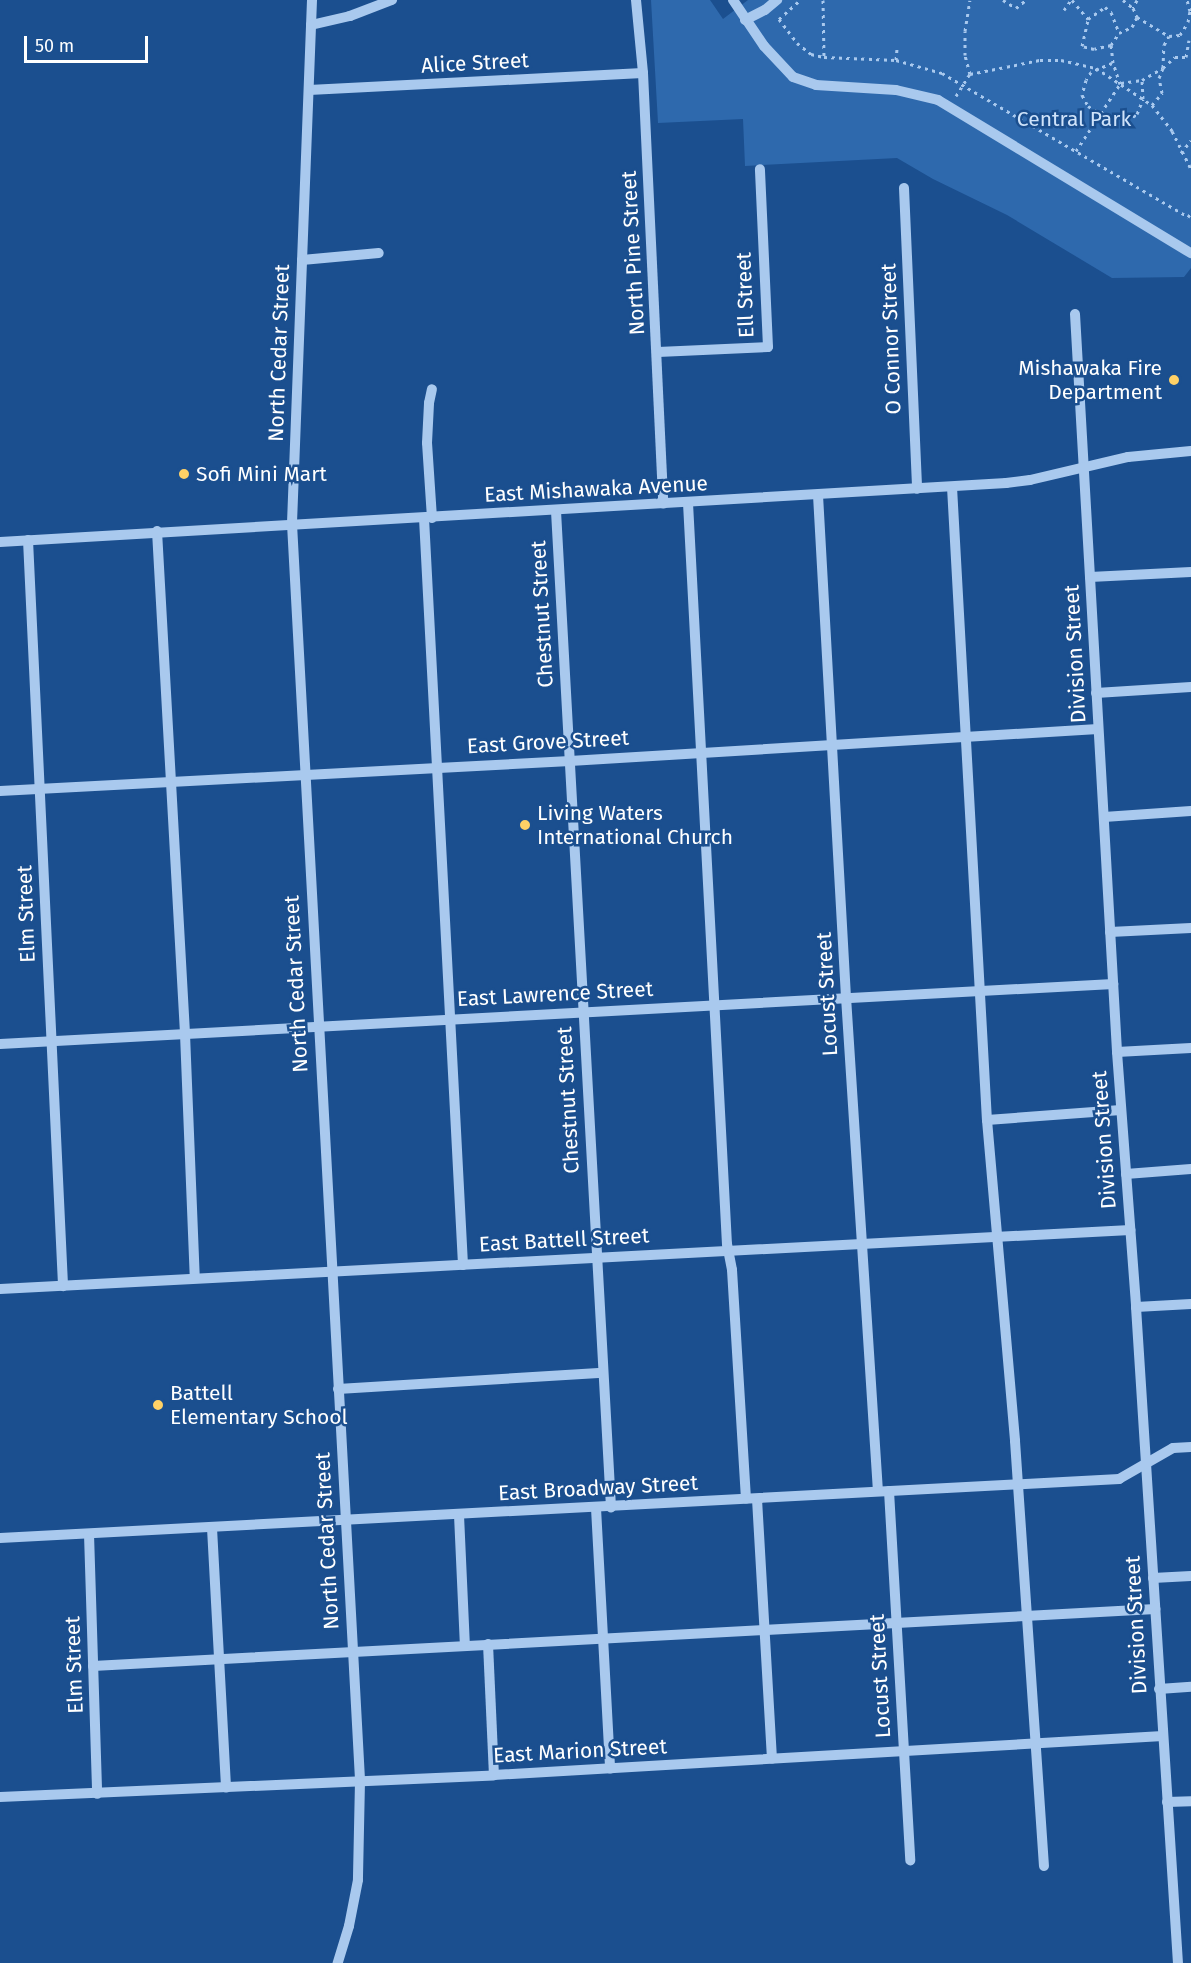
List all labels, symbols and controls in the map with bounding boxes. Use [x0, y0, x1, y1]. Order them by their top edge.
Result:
scale bar [27, 24, 152, 62]
text: 50 m [35, 35, 74, 57]
street label: Alice Street [421, 48, 529, 78]
park label: Central Park [1017, 106, 1131, 132]
street label: North Pine Street [616, 170, 650, 336]
street label: Ell Street [731, 252, 759, 338]
street label: O Connor Street [876, 263, 906, 415]
street label: North Cedar Street [263, 264, 295, 442]
place label: Mishawaka Fire Department [1018, 355, 1162, 405]
marker: Mishawaka Fire Department [1167, 373, 1181, 387]
place label: Sofi Mini Mart [196, 461, 327, 487]
marker: Sofi Mini Mart [177, 467, 191, 481]
street label: East Mishawaka Avenue [483, 471, 709, 507]
street label: Chestnut Street [526, 540, 558, 688]
street label: Division Street [1059, 584, 1091, 724]
street label: East Grove Street [466, 725, 630, 759]
place label: Living Waters International Church [537, 800, 733, 850]
marker: Living Waters International Church [518, 818, 532, 832]
street label: Elm Street [12, 865, 40, 963]
street label: North Cedar Street [279, 895, 313, 1073]
street label: Locust Street [811, 931, 843, 1057]
street label: East Lawrence Street [456, 976, 654, 1012]
street label: Chestnut Street [552, 1026, 584, 1174]
street label: Division Street [1087, 1070, 1121, 1210]
street label: East Battell Street [478, 1223, 650, 1257]
place label: Battell Elementary School [170, 1380, 348, 1430]
marker: Battell Elementary School [151, 1398, 165, 1412]
street label: North Cedar Street [310, 1452, 344, 1630]
street label: East Broadway Street [497, 1470, 699, 1506]
street label: Division Street [1120, 1555, 1152, 1695]
street label: Locust Street [864, 1613, 896, 1739]
street label: Elm Street [60, 1616, 88, 1714]
street label: East Marion Street [492, 1734, 668, 1768]

